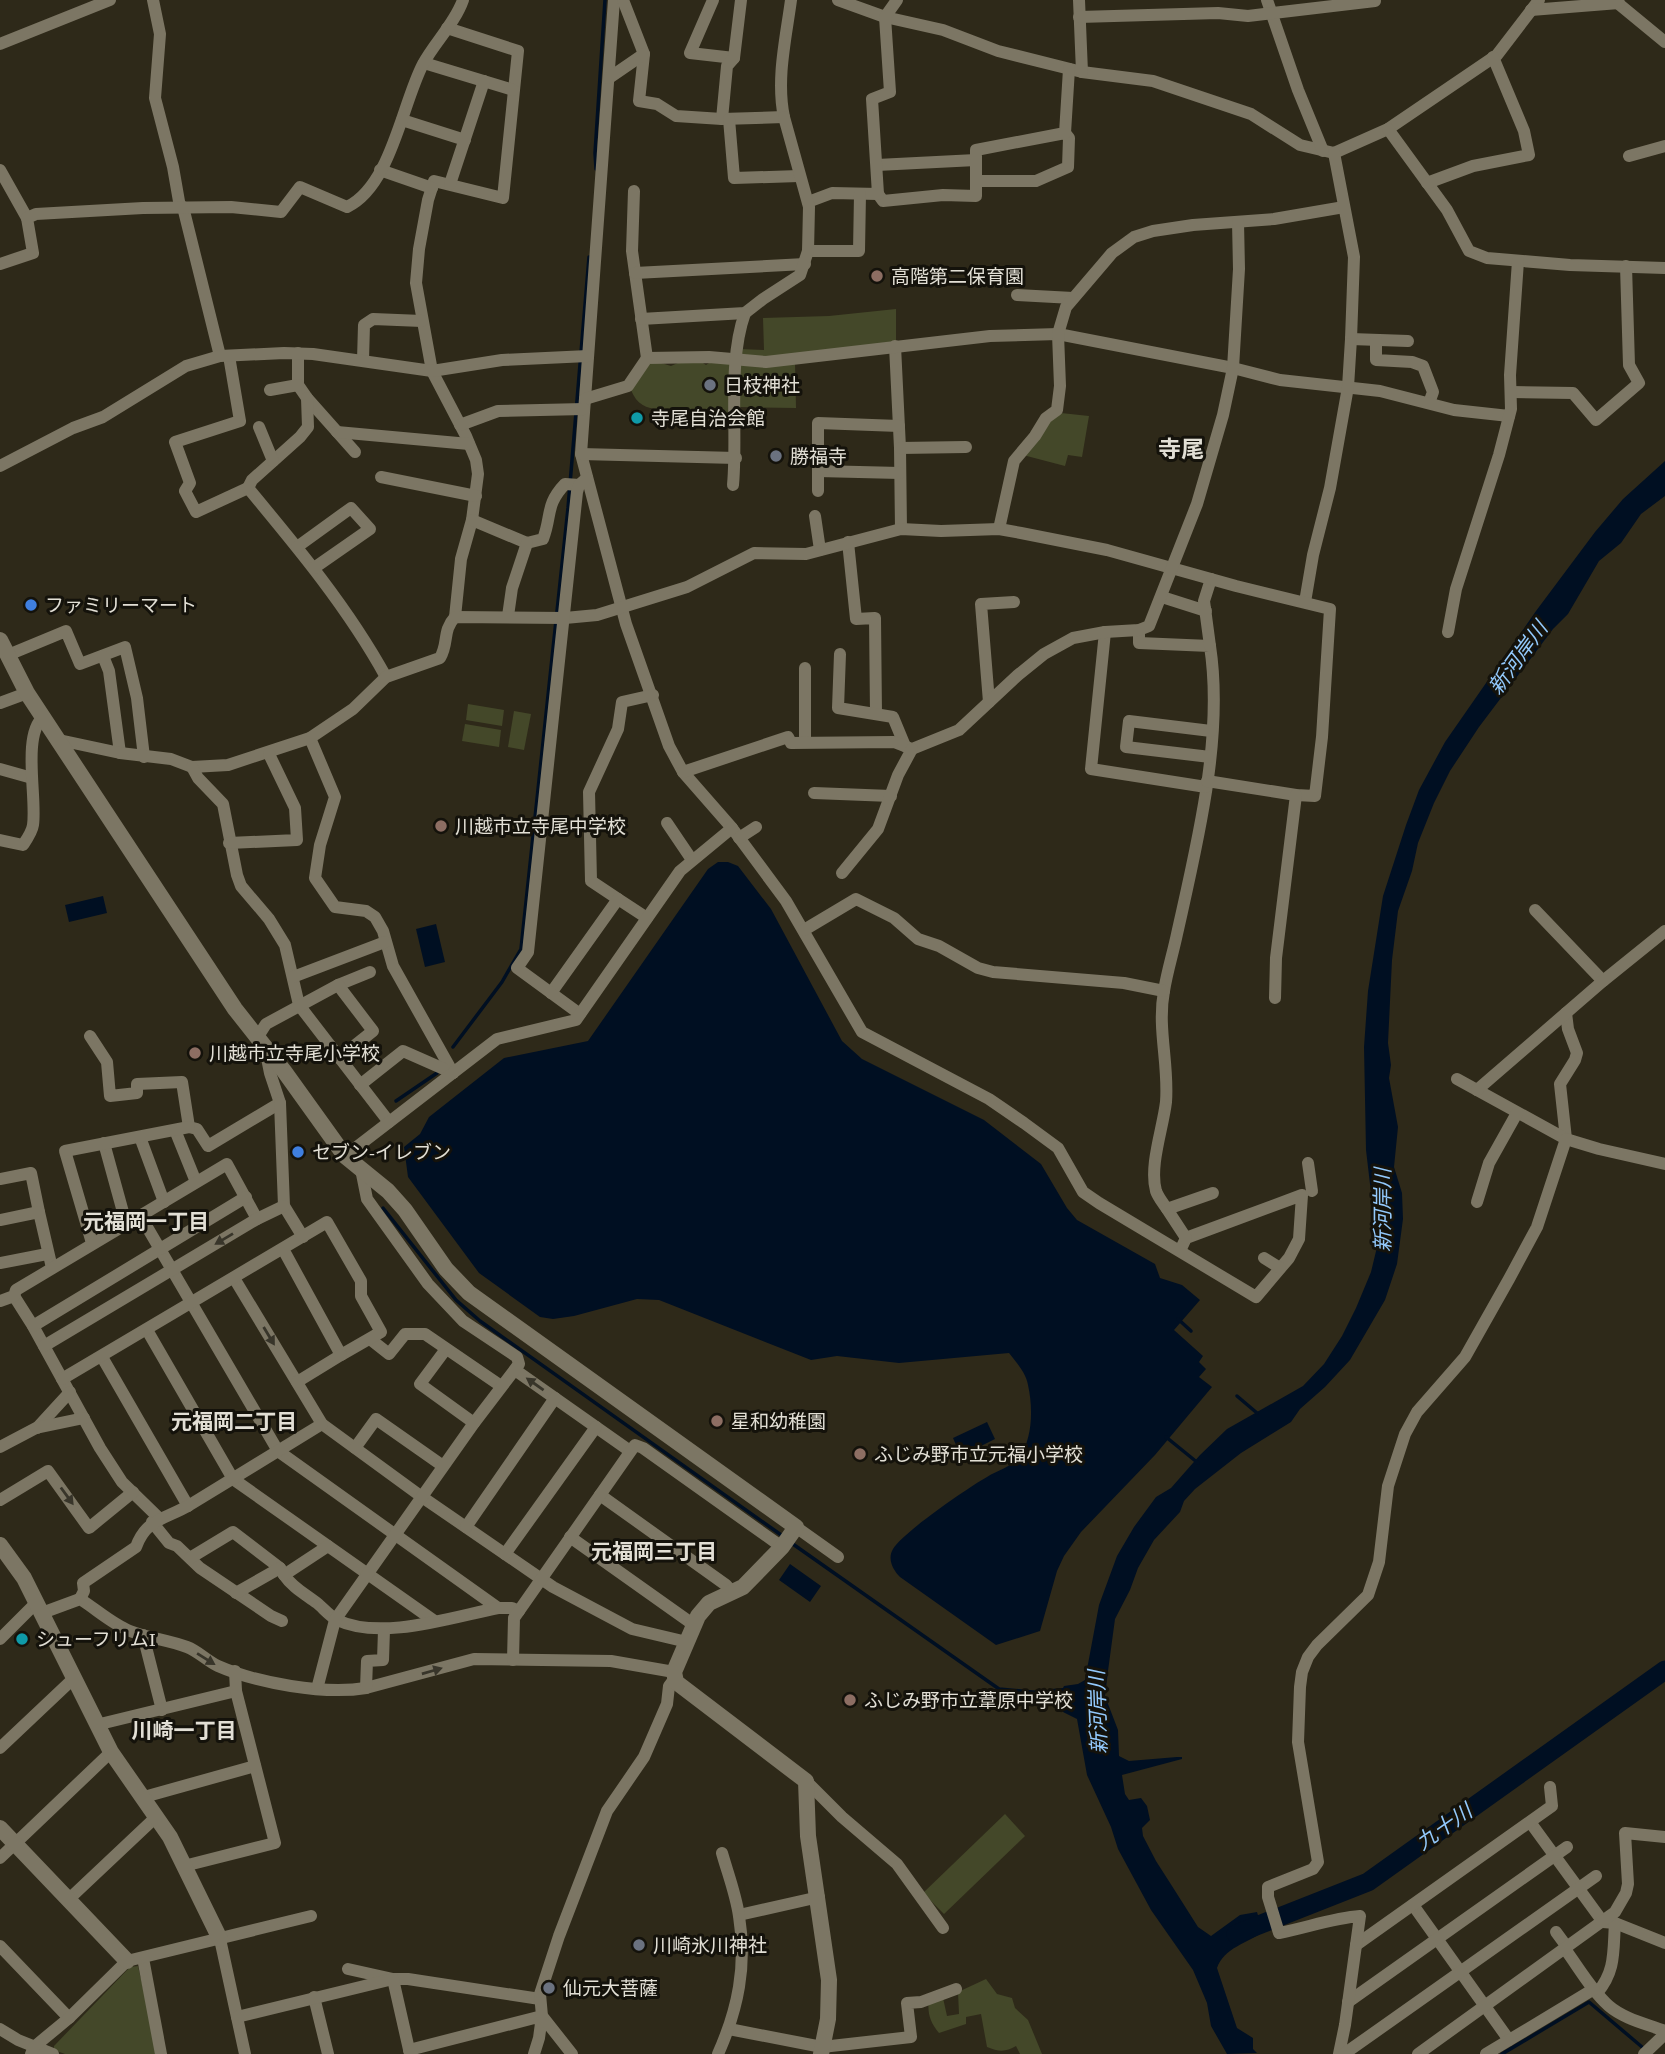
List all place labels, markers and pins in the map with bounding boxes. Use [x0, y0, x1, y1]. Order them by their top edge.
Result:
place label: 高階第二保育園 [891, 263, 1024, 289]
marker: 高階第二保育園 [869, 268, 885, 284]
place label: 日枝神社 [724, 372, 800, 398]
marker: 日枝神社 [702, 377, 718, 393]
place label: 寺尾自治会館 [651, 405, 765, 431]
marker: 寺尾自治会館 [629, 410, 645, 426]
place label: 勝福寺 [790, 443, 847, 469]
marker: 勝福寺 [768, 448, 784, 464]
place label: ファミリーマート [45, 592, 197, 618]
marker: ファミリーマート [23, 597, 39, 613]
place label: 川越市立寺尾中学校 [455, 813, 626, 839]
marker: 川越市立寺尾中学校 [433, 818, 449, 834]
place label: 川越市立寺尾小学校 [209, 1040, 380, 1066]
marker: 川越市立寺尾小学校 [187, 1045, 203, 1061]
place label: セブン-イレブン [312, 1139, 451, 1165]
marker: セブン-イレブン [290, 1144, 306, 1160]
place label: 星和幼稚園 [731, 1408, 826, 1434]
marker: 星和幼稚園 [709, 1413, 725, 1429]
place label: ふじみ野市立元福小学校 [874, 1441, 1083, 1467]
marker: ふじみ野市立元福小学校 [852, 1446, 868, 1462]
place label: シューフリムI [36, 1626, 156, 1652]
marker: シューフリムI [14, 1631, 30, 1647]
place label: ふじみ野市立葦原中学校 [864, 1687, 1073, 1713]
marker: ふじみ野市立葦原中学校 [842, 1692, 858, 1708]
place label: 川崎氷川神社 [653, 1932, 767, 1958]
marker: 川崎氷川神社 [631, 1937, 647, 1953]
place label: 仙元大菩薩 [563, 1975, 658, 2001]
marker: 仙元大菩薩 [541, 1980, 557, 1996]

